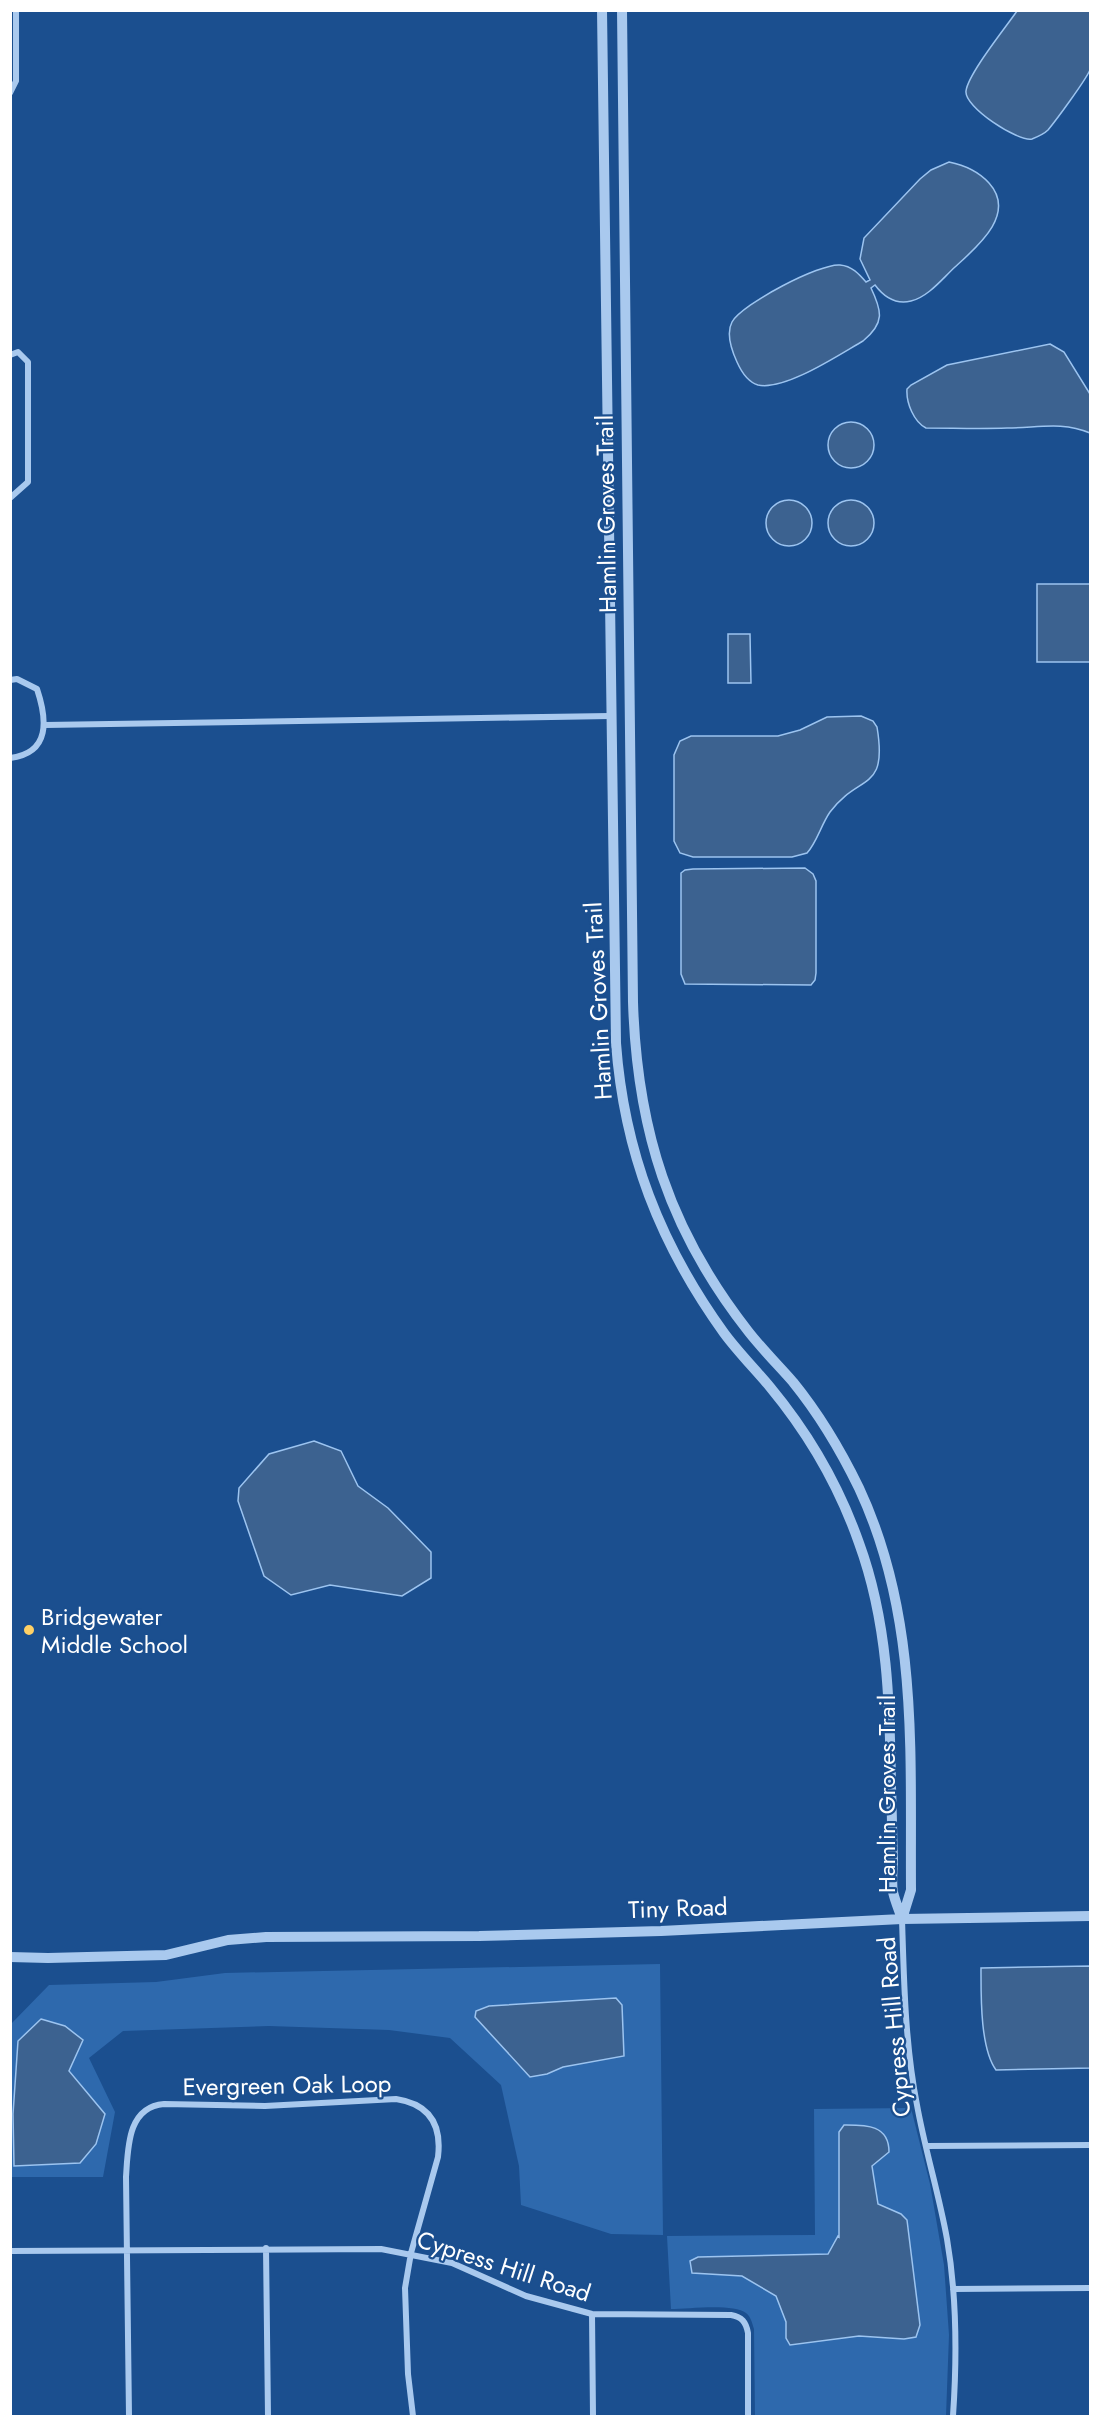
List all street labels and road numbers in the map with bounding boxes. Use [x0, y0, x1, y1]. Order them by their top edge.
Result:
street label: Hamlin Groves Trail [587, 414, 625, 614]
street label: Hamlin Groves Trail [575, 901, 621, 1101]
street label: Hamlin Groves Trail [869, 1695, 904, 1893]
street label: Tiny Road [628, 1889, 728, 1927]
street label: Cypress Hill Road [869, 1935, 919, 2119]
street label: Evergreen Oak Loop [182, 2066, 392, 2104]
street label: Cypress Hill Road [413, 2221, 595, 2311]

